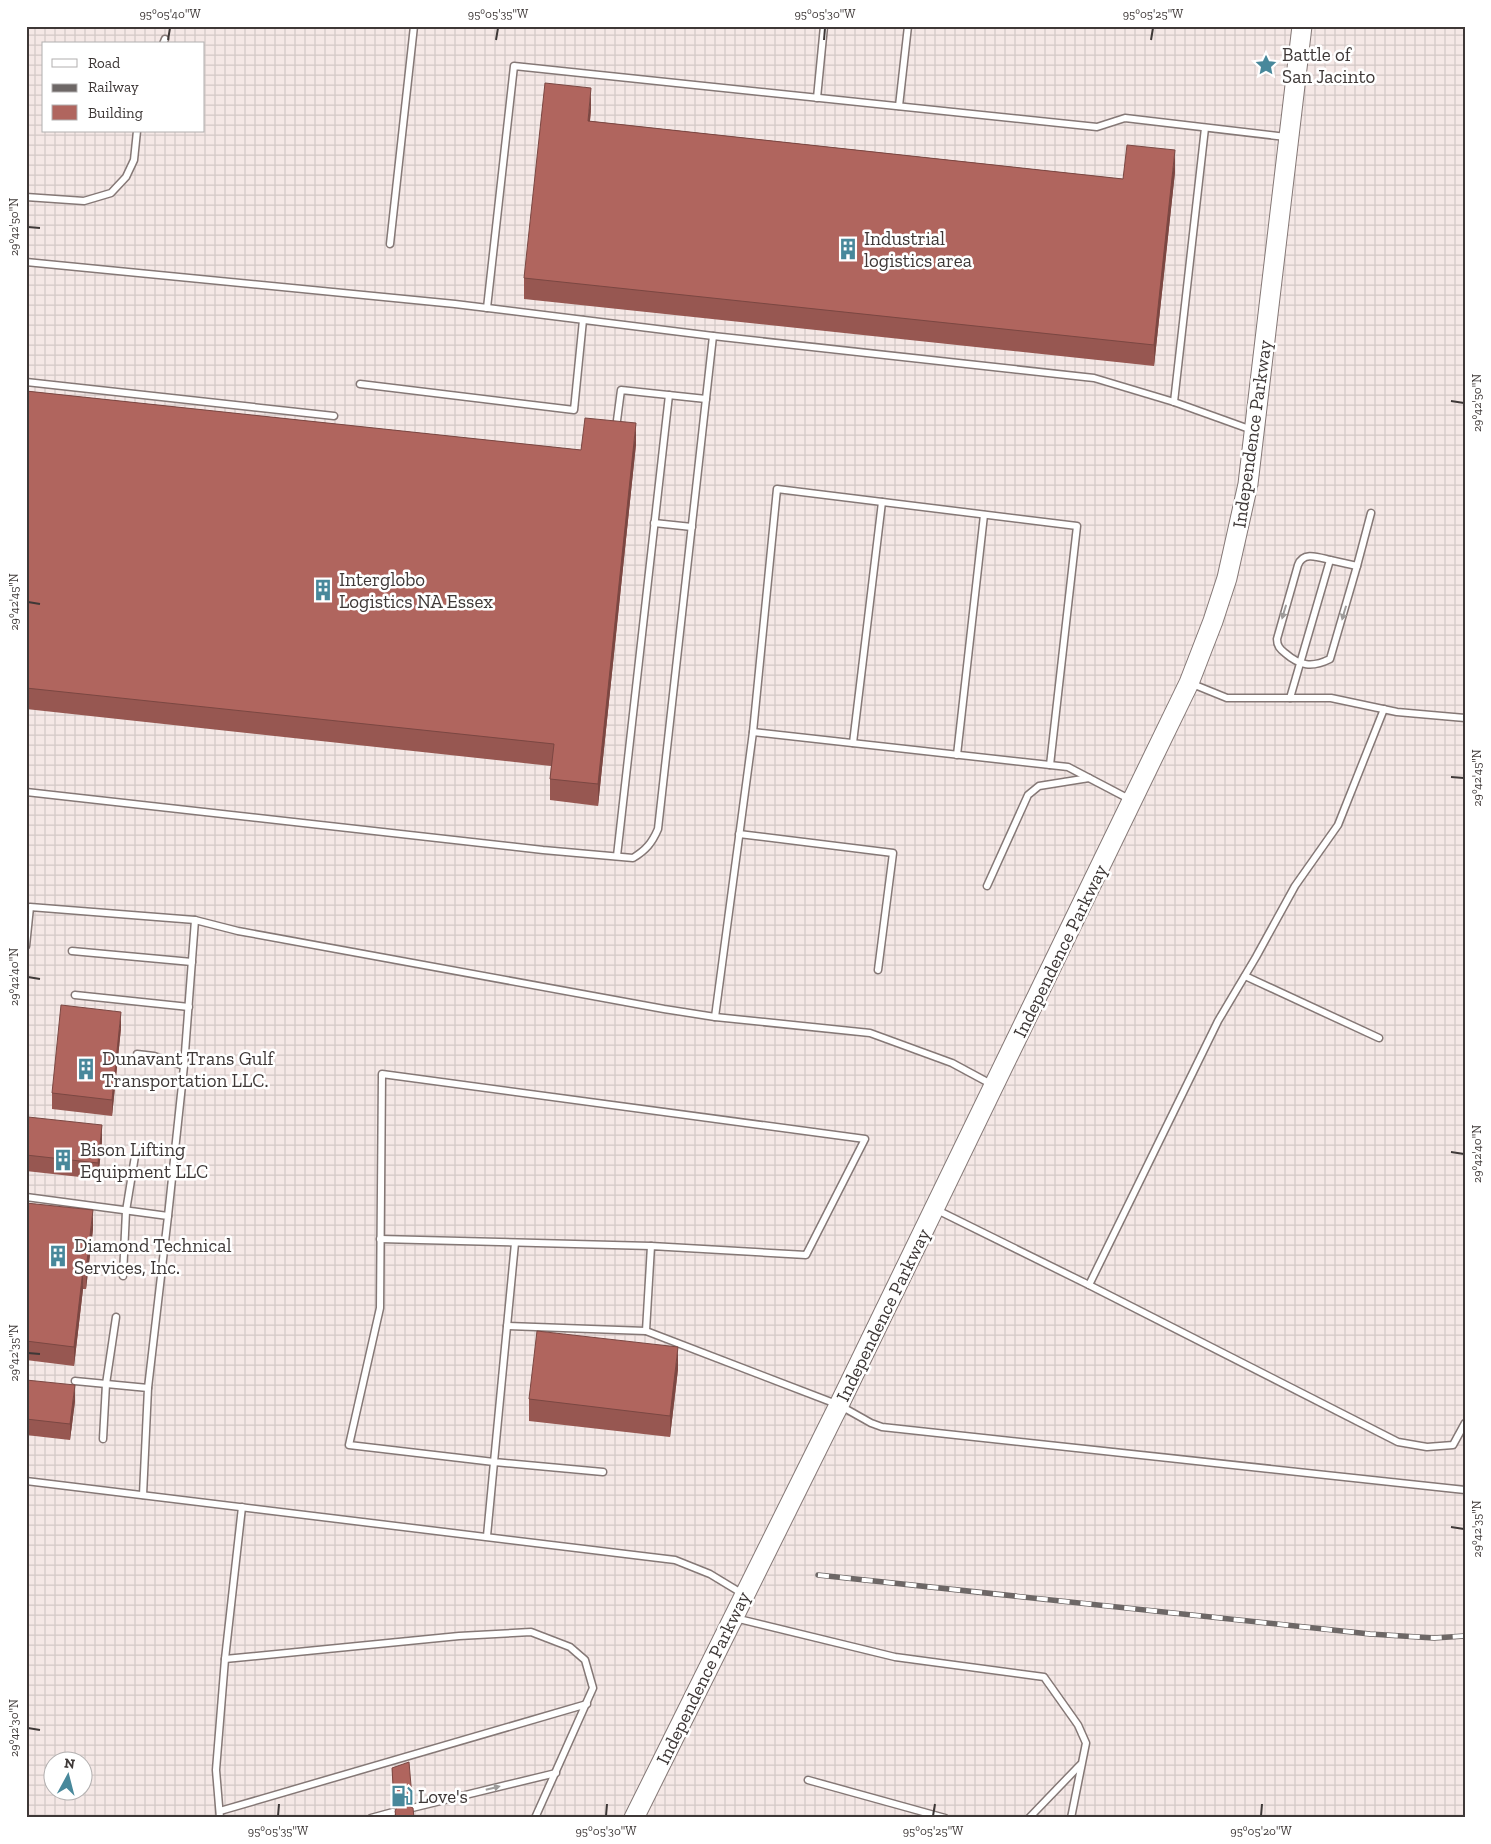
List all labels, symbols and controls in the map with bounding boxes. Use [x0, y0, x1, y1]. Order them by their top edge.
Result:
text: 95°05'40"W [139, 7, 201, 21]
text: 95°05'35"W [468, 7, 529, 21]
text: 95°05'30"W [794, 7, 856, 21]
text: 95°05'25"W [1123, 7, 1184, 21]
legend [42, 42, 205, 132]
place label: Battle of San Jacinto [1282, 43, 1376, 88]
place icon: Battle of San Jacinto [1253, 52, 1279, 78]
text: Road [88, 54, 121, 72]
text: Railway [88, 78, 139, 96]
text: Building [88, 104, 143, 122]
text: 29°42'50"N [7, 198, 21, 256]
place label: Industrial logistics area [864, 227, 972, 272]
building icon: Industrial logistics area [835, 236, 861, 262]
street label: Independence Parkway [1227, 338, 1277, 530]
text: 29°42'50"N [1470, 374, 1484, 432]
place label: Interglobo Logistics NA Essex [339, 568, 493, 613]
text: 29°42'45"N [7, 573, 21, 631]
building icon: Interglobo Logistics NA Essex [310, 577, 336, 603]
one-way arrow [1280, 604, 1288, 619]
one-way arrow [1340, 606, 1348, 621]
text: 29°42'45"N [1470, 749, 1484, 807]
street label: Independence Parkway [1008, 860, 1112, 1041]
text: 29°42'40"N [7, 948, 21, 1006]
place label: Dunavant Trans Gulf Transportation LLC. [102, 1047, 275, 1092]
building icon: Dunavant Trans Gulf Transportation LLC. [73, 1056, 99, 1082]
text: 29°42'40"N [1470, 1125, 1484, 1183]
place label: Bison Lifting Equipment LLC [80, 1138, 208, 1183]
building icon: Bison Lifting Equipment LLC [50, 1147, 76, 1173]
street label: Independence Parkway [831, 1224, 935, 1405]
place label: Diamond Technical Services, Inc. [74, 1234, 231, 1279]
building icon: Diamond Technical Services, Inc. [45, 1243, 71, 1269]
text: 29°42'35"N [7, 1324, 21, 1382]
text: 29°42'35"N [1470, 1500, 1484, 1558]
street label: Independence Parkway [651, 1587, 755, 1768]
text: 29°42'30"N [7, 1699, 21, 1757]
north arrow [42, 1752, 92, 1802]
text: N [63, 1755, 76, 1773]
fuel station icon: Love's [389, 1783, 415, 1809]
one-way arrow [485, 1784, 500, 1792]
place label: Love's [418, 1785, 468, 1808]
text: 95°05'35"W [248, 1824, 309, 1838]
text: 95°05'30"W [575, 1824, 637, 1838]
text: 95°05'25"W [903, 1824, 964, 1838]
text: 95°05'20"W [1230, 1824, 1292, 1838]

